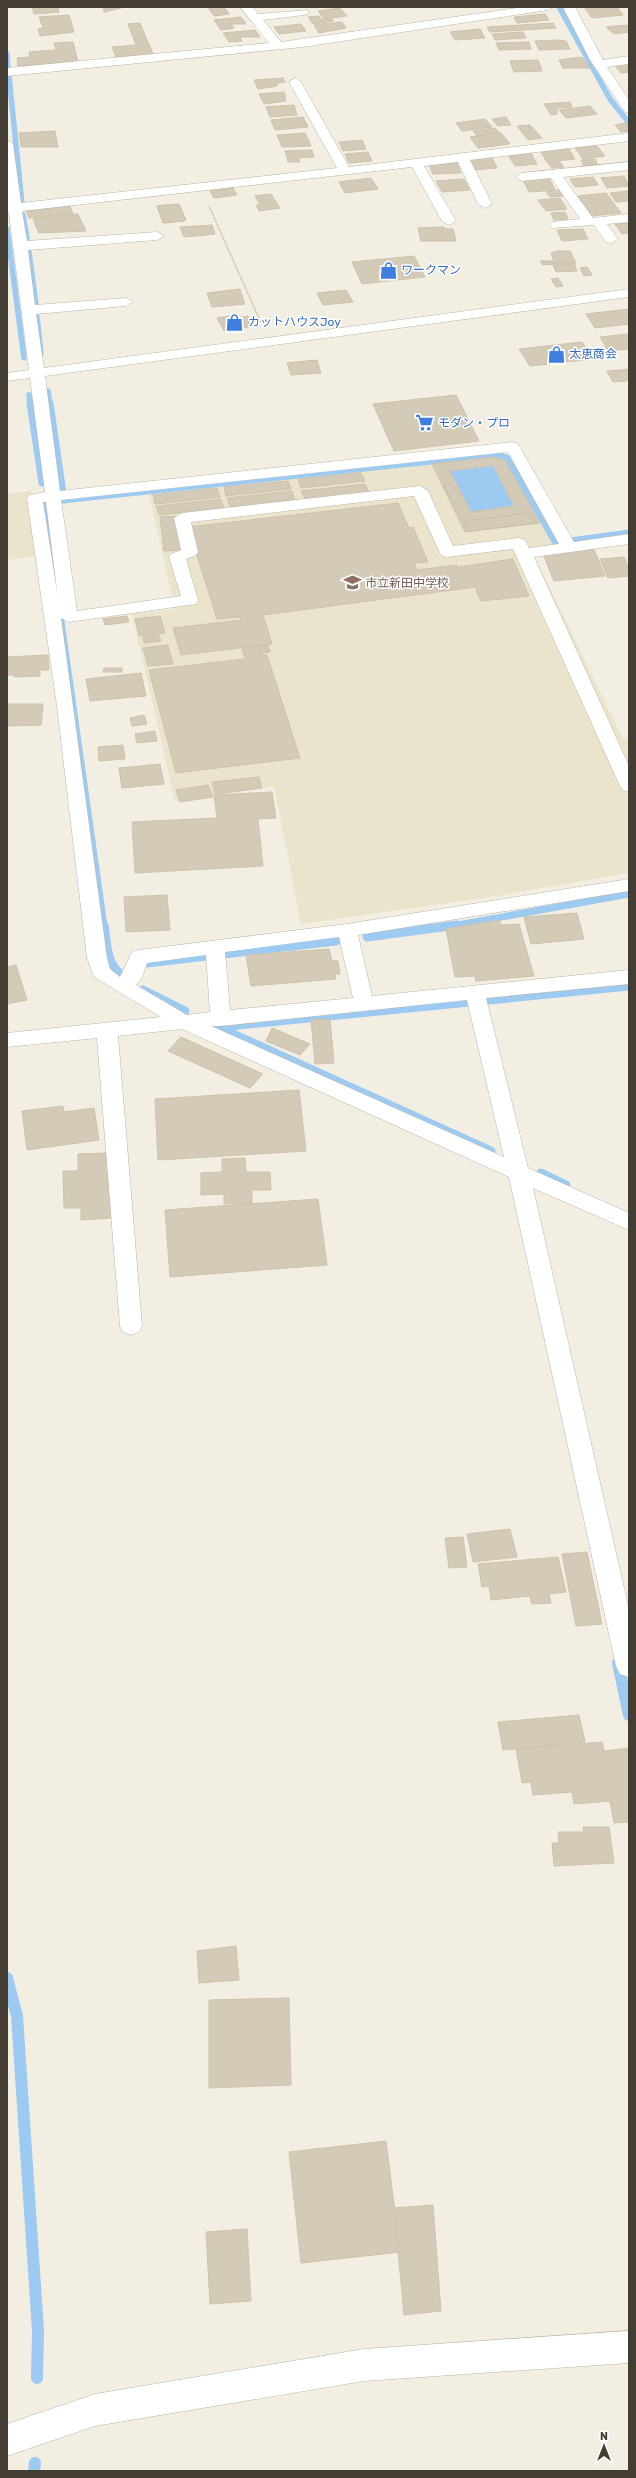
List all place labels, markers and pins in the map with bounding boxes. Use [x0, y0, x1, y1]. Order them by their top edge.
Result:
shop icon: ワークマン [378, 260, 398, 280]
place label: ワークマン [401, 263, 461, 277]
shop icon: カットハウスJoy [225, 312, 245, 332]
place label: カットハウスJoy [248, 315, 341, 329]
shop icon: 太恵商会 [546, 344, 566, 364]
place label: 太恵商会 [569, 347, 617, 361]
supermarket icon: モダン・プロ [415, 413, 435, 433]
place label: モダン・プロ [438, 416, 510, 430]
school or university icon: 市立新田中学校 [342, 573, 362, 593]
place label: 市立新田中学校 [365, 576, 449, 590]

